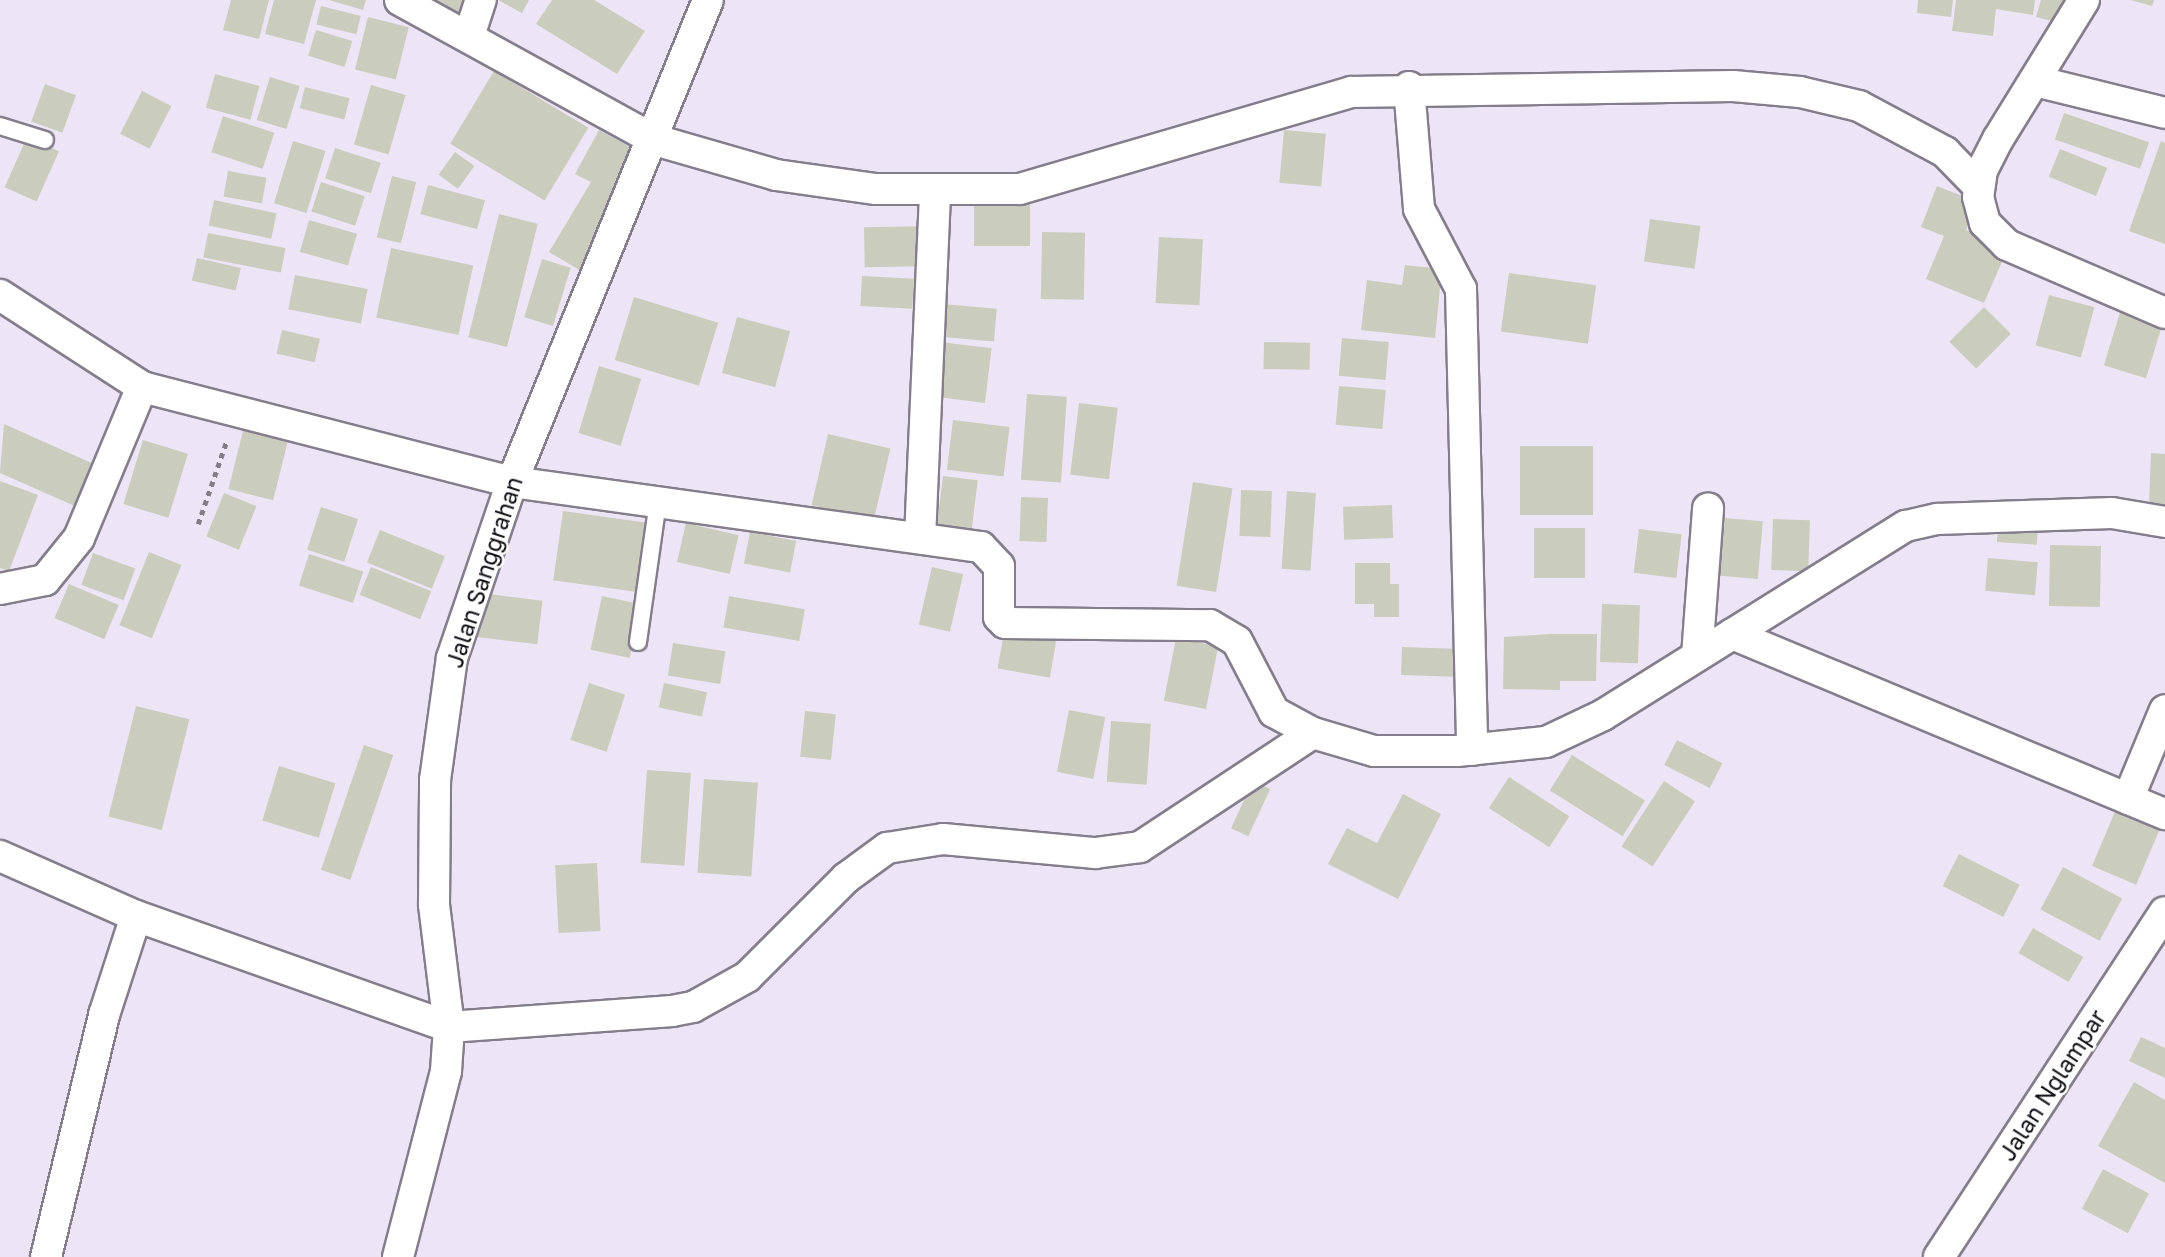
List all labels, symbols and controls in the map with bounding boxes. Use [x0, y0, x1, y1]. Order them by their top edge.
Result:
street label: Jalan Sanggrahan [440, 473, 528, 671]
street label: Jalan Nglampar [1993, 1004, 2111, 1166]

